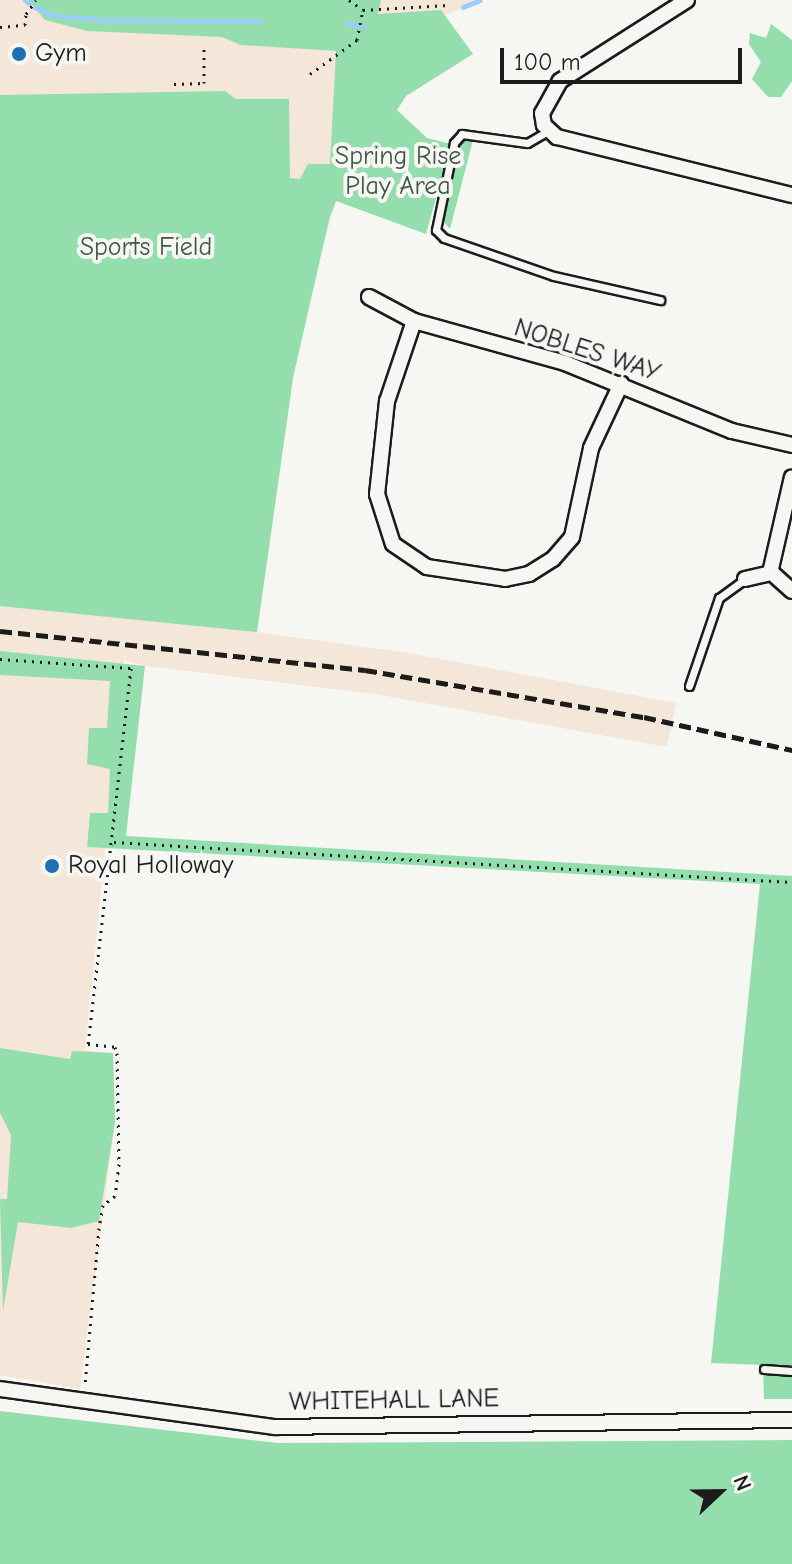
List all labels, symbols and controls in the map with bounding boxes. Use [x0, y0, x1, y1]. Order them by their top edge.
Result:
scale bar [504, 32, 746, 82]
place label: Gym [35, 38, 87, 70]
marker: Gym [10, 45, 28, 63]
text: 100 m [514, 48, 581, 76]
park label: Spring Rise Play Area [335, 141, 461, 202]
park label: Sports Field [80, 232, 212, 264]
street label: NOBLES WAY [510, 313, 664, 389]
place label: Royal Holloway [68, 850, 233, 882]
marker: Royal Holloway [43, 857, 61, 875]
street label: WHITEHALL LANE [289, 1384, 499, 1418]
north arrow [680, 1452, 760, 1532]
text: N [728, 1471, 757, 1495]

